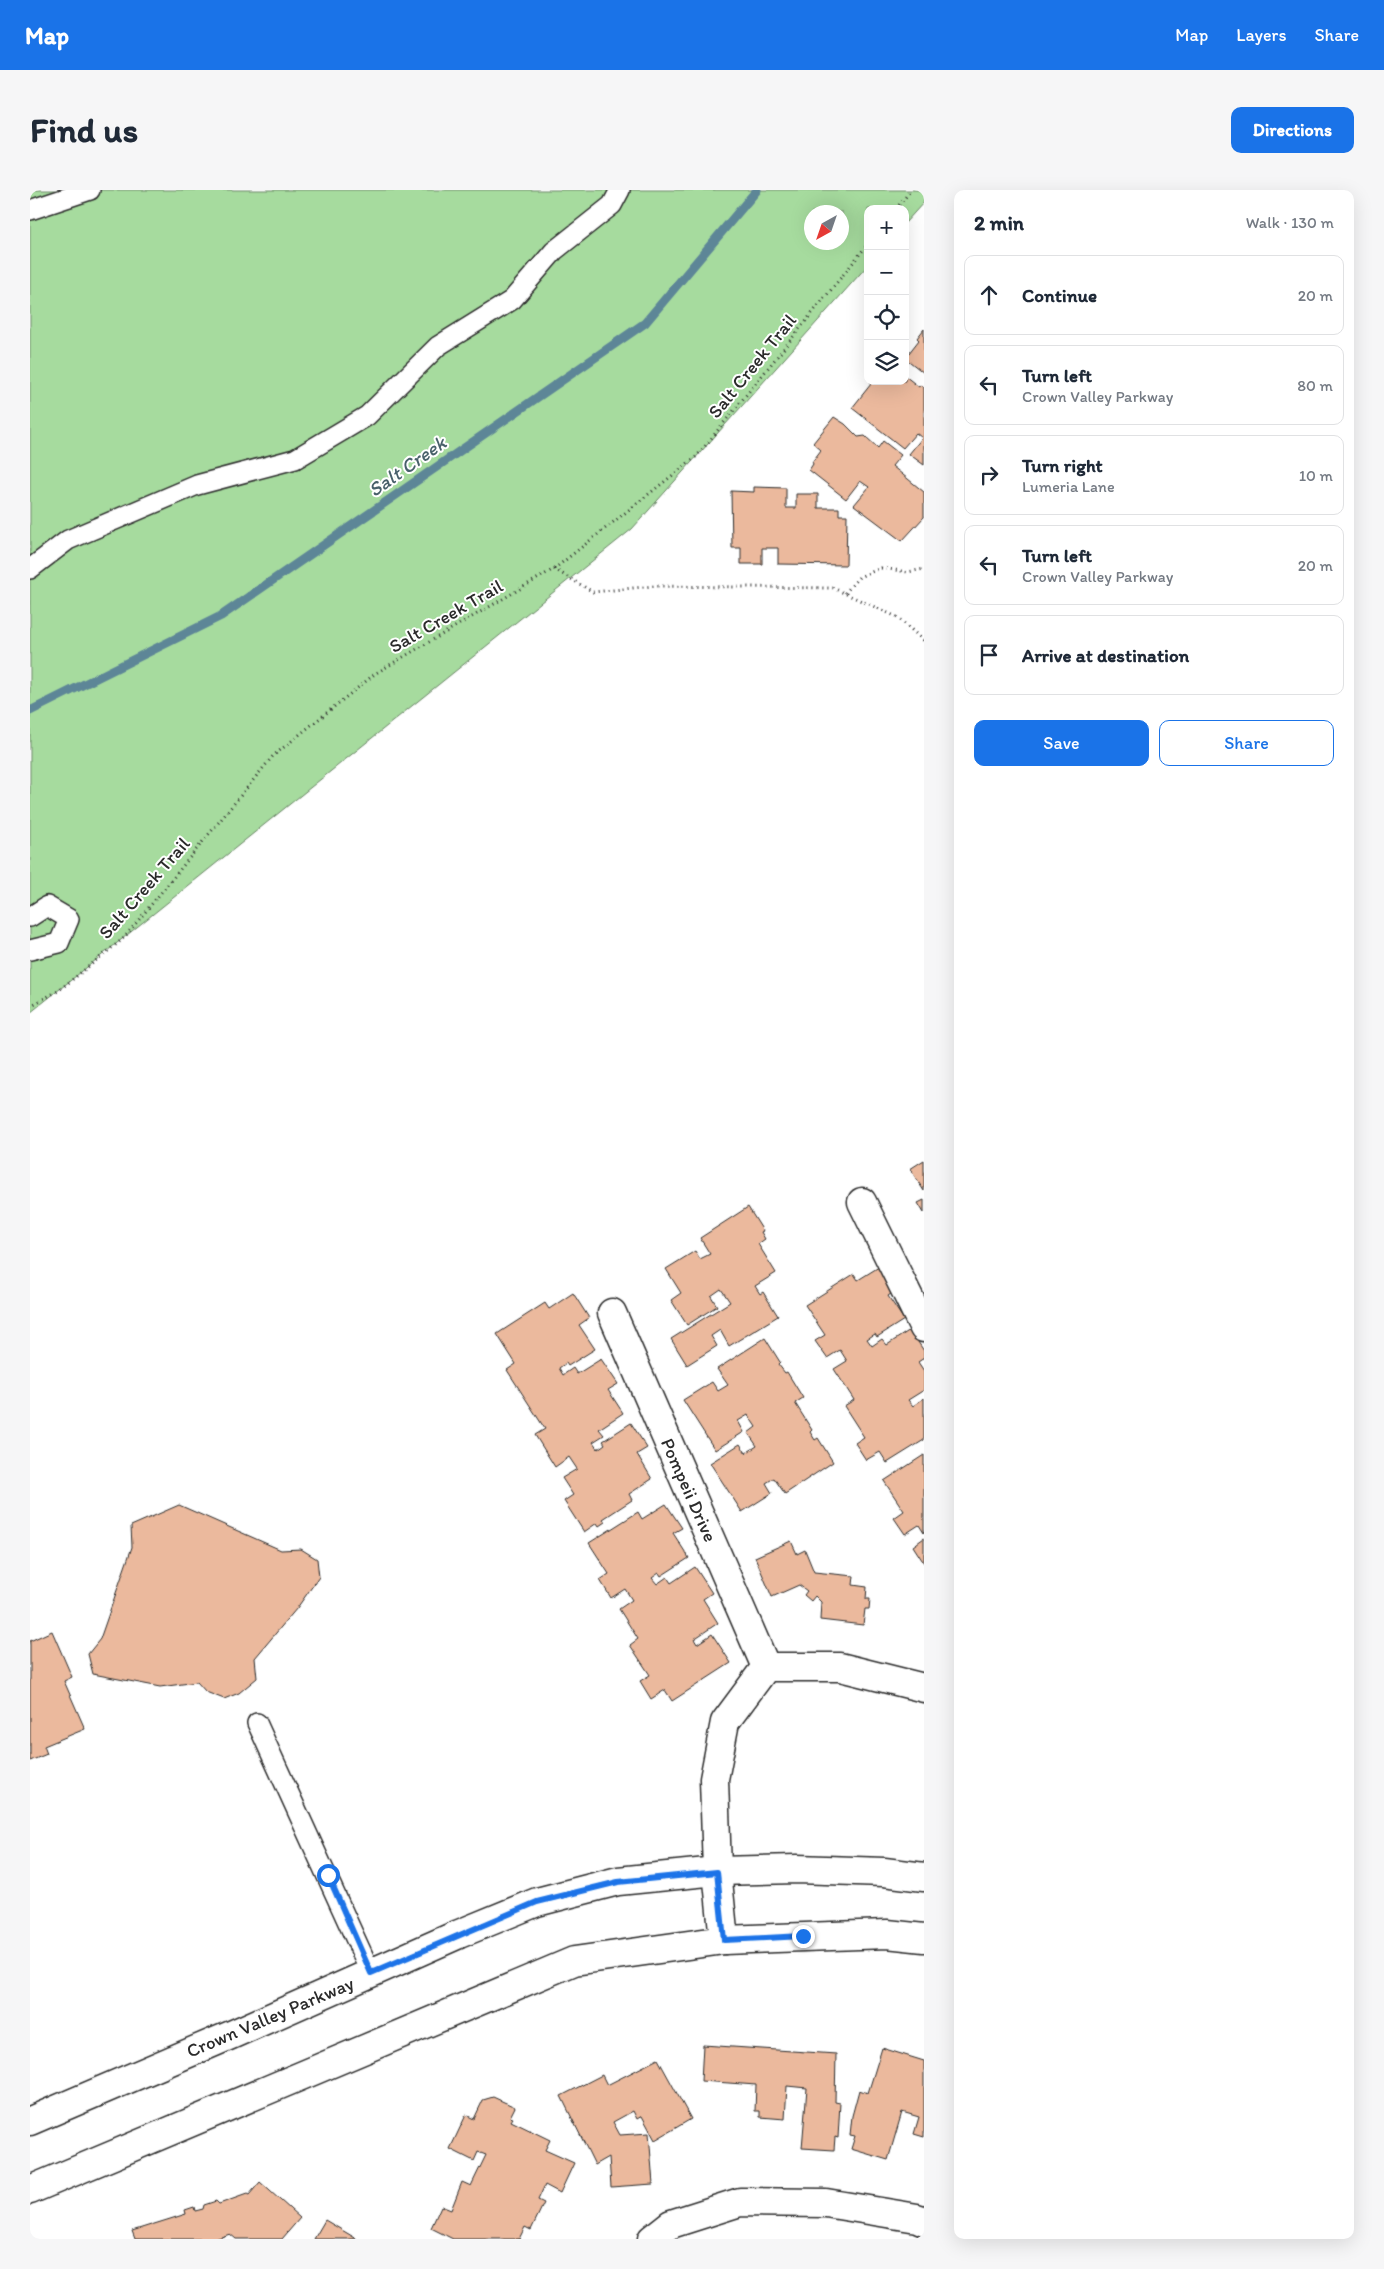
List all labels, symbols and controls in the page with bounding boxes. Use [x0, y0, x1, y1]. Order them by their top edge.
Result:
text: Map [25, 21, 69, 50]
text: Map [1175, 24, 1208, 46]
text: Layers [1236, 24, 1286, 46]
text: Share [1314, 24, 1359, 46]
button: Directions [1231, 107, 1354, 153]
text: Find us [30, 109, 138, 151]
north arrow [804, 205, 849, 250]
map controls [864, 205, 909, 385]
button: + [864, 205, 909, 250]
text: 2 min [974, 210, 1024, 235]
text: Walk · 130 m [1246, 213, 1334, 232]
button: − [864, 250, 909, 295]
icon: ahead [975, 281, 1003, 309]
text: Continue [1022, 284, 1097, 307]
text: 20 m [1298, 286, 1333, 305]
button: locate [864, 295, 909, 340]
street label: Salt Creek Trail [703, 309, 801, 423]
button: layers [864, 340, 909, 385]
text: Turn left [1022, 364, 1092, 387]
icon: left [975, 371, 1003, 399]
text: 80 m [1297, 376, 1333, 395]
text: Crown Valley Parkway [1022, 387, 1173, 406]
water label: Salt Creek [363, 430, 452, 502]
text: Turn right [1022, 454, 1103, 477]
icon: right [975, 461, 1003, 489]
text: 10 m [1299, 466, 1333, 485]
text: Lumeria Lane [1022, 477, 1115, 496]
text: Turn left [1022, 544, 1092, 567]
icon: left [975, 551, 1003, 579]
text: 20 m [1298, 556, 1333, 575]
text: Crown Valley Parkway [1022, 567, 1173, 586]
street label: Salt Creek Trail [385, 574, 507, 658]
icon: arrive [975, 641, 1003, 669]
text: Arrive at destination [1022, 644, 1189, 667]
button: Save [974, 720, 1149, 766]
button: Share [1159, 720, 1334, 766]
street label: Salt Creek Trail [94, 832, 195, 944]
street label: Pompeii Drive [656, 1434, 722, 1546]
route start [317, 1864, 340, 1887]
route end [792, 1925, 815, 1948]
street label: Crown Valley Parkway [183, 1971, 357, 2063]

